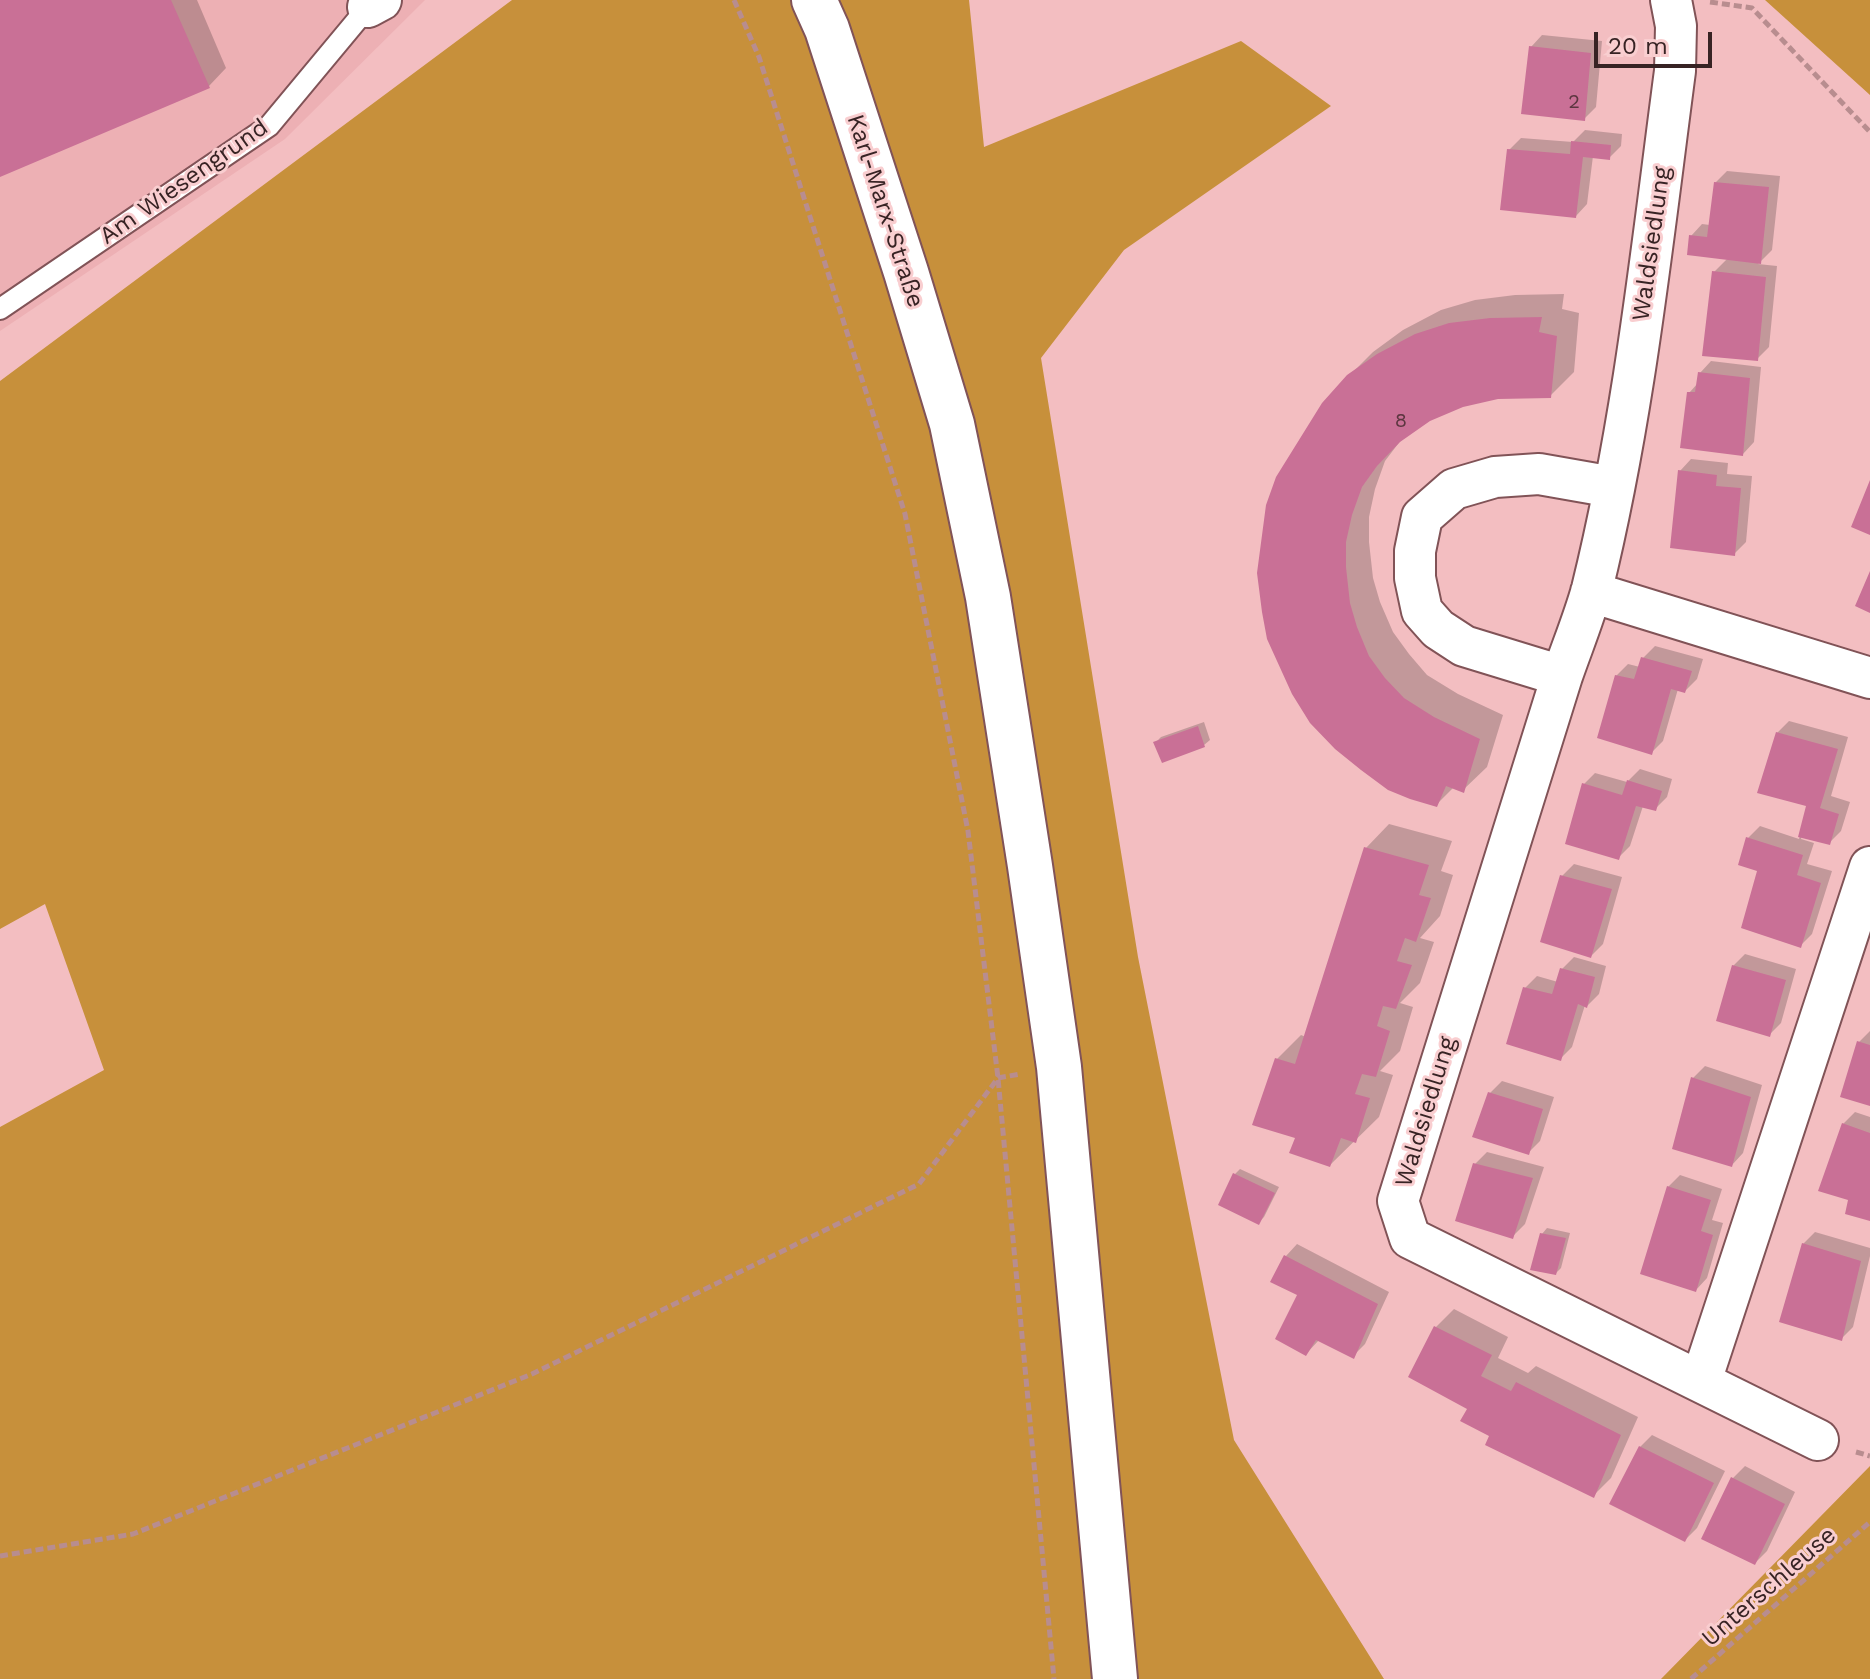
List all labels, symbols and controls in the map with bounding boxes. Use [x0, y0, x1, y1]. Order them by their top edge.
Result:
scale bar [1598, 16, 1716, 66]
text: 20 m [1608, 32, 1668, 60]
house number: 2 [1568, 90, 1580, 114]
street label: Karl-Marx-Straße [840, 111, 930, 311]
street label: Am Wiesengrund [94, 113, 274, 251]
street label: Waldsiedlung [1627, 165, 1677, 323]
house number: 8 [1395, 409, 1407, 433]
street label: Waldsiedlung [1389, 1033, 1463, 1191]
street label: Unterschleuse [1696, 1521, 1842, 1653]

